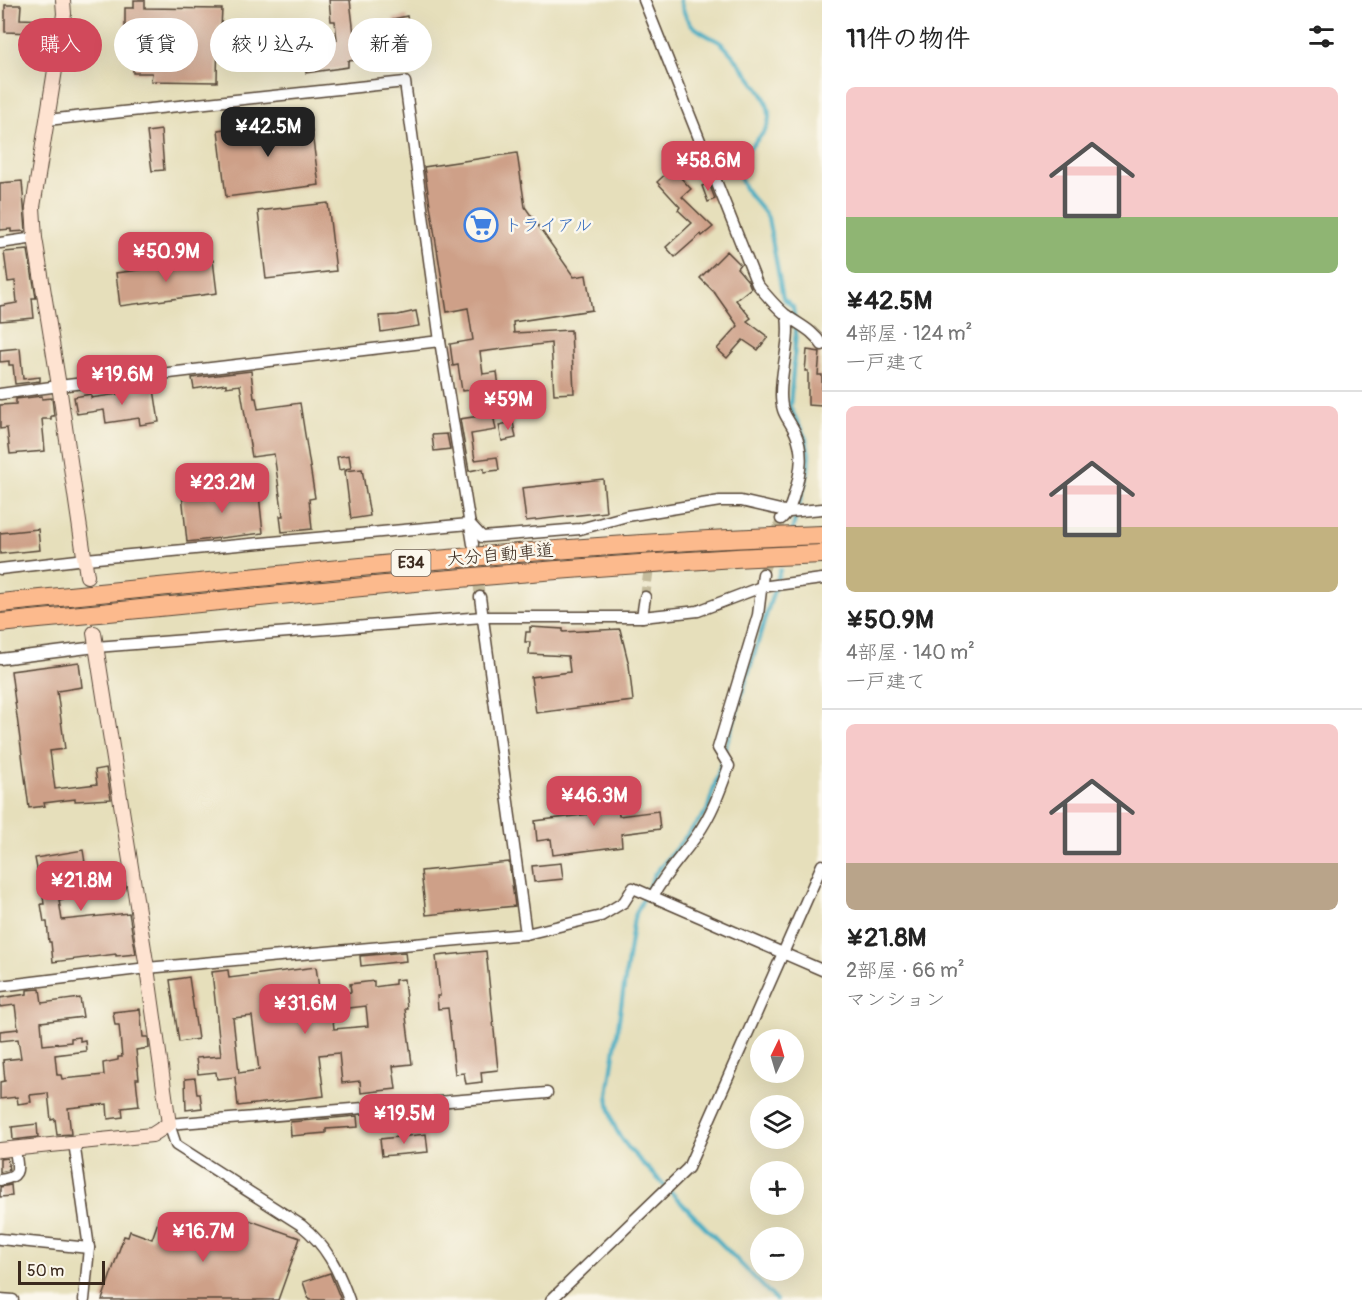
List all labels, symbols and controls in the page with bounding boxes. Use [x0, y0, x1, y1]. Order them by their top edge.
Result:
chip: 購入 [18, 18, 102, 72]
chip: 賃貸 [114, 18, 198, 72]
chip: 絞り込み [210, 18, 336, 72]
chip: 新着 [348, 18, 432, 72]
icon: filters [1305, 20, 1338, 53]
text: 11件の物件 [846, 23, 970, 55]
pin: ¥42.5M [219, 107, 317, 158]
text: ¥42.5M [235, 114, 301, 139]
icon: home [1038, 126, 1146, 234]
pin: ¥58.6M [659, 141, 757, 192]
text: ¥58.6M [675, 148, 741, 173]
supermarket icon: トライアル [463, 207, 499, 243]
place label: トライアル [504, 214, 592, 237]
pin: ¥50.9M [117, 232, 215, 283]
text: ¥50.9M [132, 239, 200, 264]
text: ¥42.5M [846, 285, 932, 317]
text: 4部屋 · 124 m² [846, 321, 972, 346]
text: 一戸建て [846, 350, 926, 375]
pin: ¥19.6M [73, 355, 171, 406]
text: ¥19.6M [91, 362, 153, 387]
pin: ¥59M [472, 380, 544, 431]
text: ¥59M [483, 387, 533, 412]
icon: home [1038, 445, 1146, 553]
pin: ¥23.2M [173, 463, 271, 514]
text: ¥23.2M [189, 470, 255, 495]
street label: 大分自動車道 [445, 539, 555, 571]
road number: E34 [392, 550, 430, 576]
text: ¥50.9M [846, 604, 934, 636]
text: 4部屋 · 140 m² [846, 640, 975, 665]
text: 一戸建て [846, 669, 926, 694]
icon: home [1038, 763, 1146, 871]
pin: ¥46.3M [545, 776, 643, 827]
text: ¥46.3M [560, 783, 628, 808]
pin: ¥21.8M [32, 861, 130, 912]
text: ¥21.8M [50, 868, 112, 893]
text: ¥21.8M [846, 922, 926, 954]
text: 2部屋 · 66 m² [846, 958, 965, 983]
pin: ¥31.6M [256, 984, 354, 1035]
text: マンション [846, 987, 945, 1012]
text: ¥31.6M [273, 991, 337, 1016]
north arrow [750, 1029, 804, 1083]
map controls [750, 1029, 804, 1281]
pin: ¥19.5M [355, 1094, 453, 1145]
button: layers [750, 1095, 804, 1149]
text: ¥19.5M [373, 1101, 435, 1126]
button: + [750, 1161, 804, 1215]
pin: ¥16.7M [154, 1212, 252, 1263]
text: ¥16.7M [172, 1219, 234, 1244]
button: − [750, 1227, 804, 1281]
scale bar [18, 1258, 105, 1286]
text: 50 m [27, 1261, 64, 1281]

